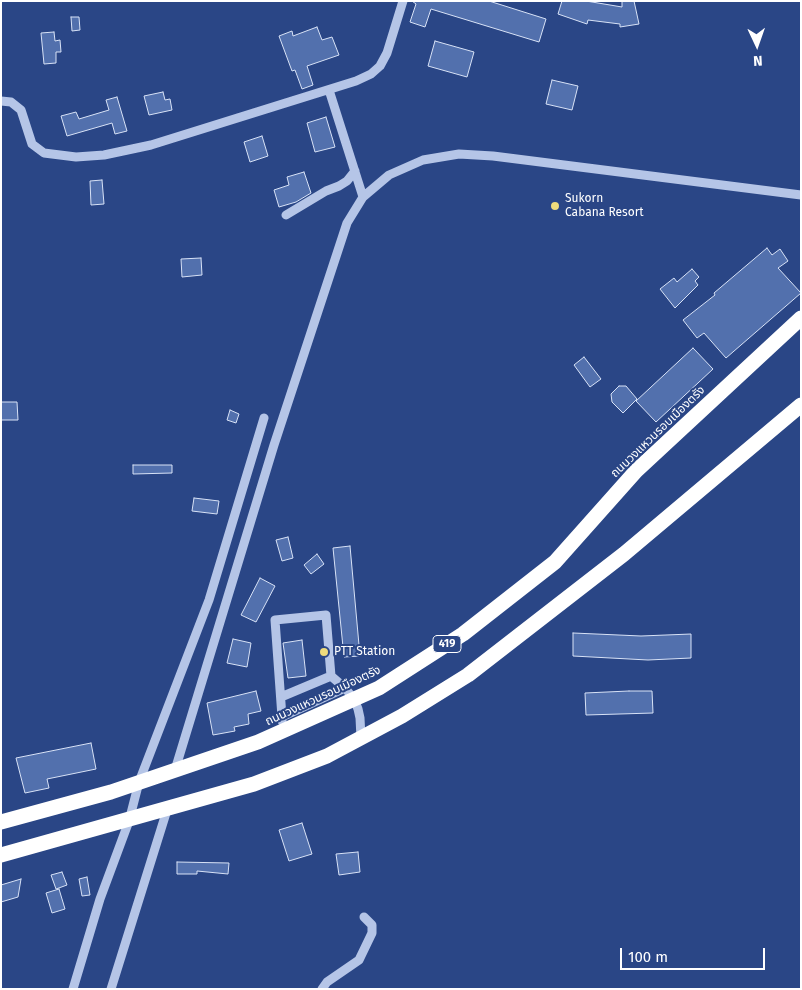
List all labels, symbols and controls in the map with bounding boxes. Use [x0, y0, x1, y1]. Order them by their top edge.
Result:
north arrow [732, 20, 782, 70]
text: N [753, 52, 763, 69]
place label: Sukorn Cabana Resort [565, 192, 644, 220]
marker: Sukorn Cabana Resort [549, 200, 561, 212]
street label: ถนนวงแหวนรอบเมืองตรัง [608, 383, 708, 481]
road number: 419 [433, 636, 461, 652]
place label: PTT Station [334, 645, 395, 659]
marker: PTT Station [318, 646, 330, 658]
street label: ถนนวงแหวนรอบเมืองตรัง [263, 663, 383, 729]
scale bar [622, 938, 767, 970]
text: 100 m [628, 948, 668, 966]

